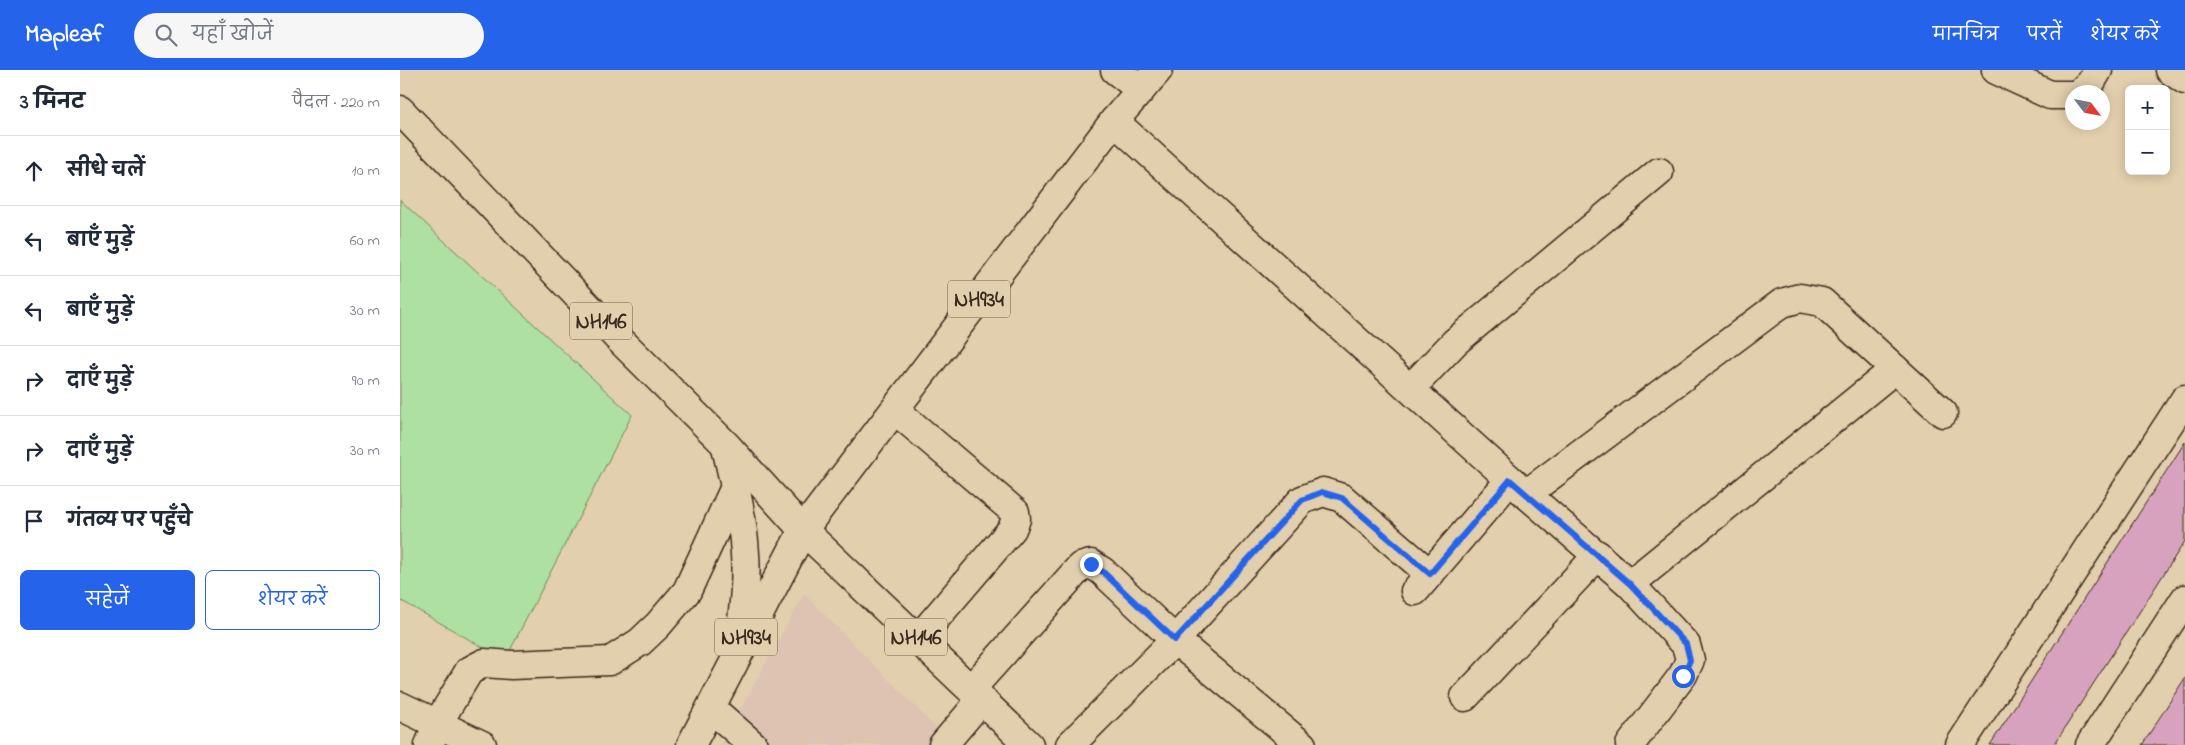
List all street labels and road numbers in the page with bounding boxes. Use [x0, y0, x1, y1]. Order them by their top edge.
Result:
road number: NH934 [948, 280, 1010, 318]
road number: NH146 [570, 302, 632, 340]
road number: NH934 [715, 618, 777, 656]
road number: NH146 [885, 618, 947, 656]

